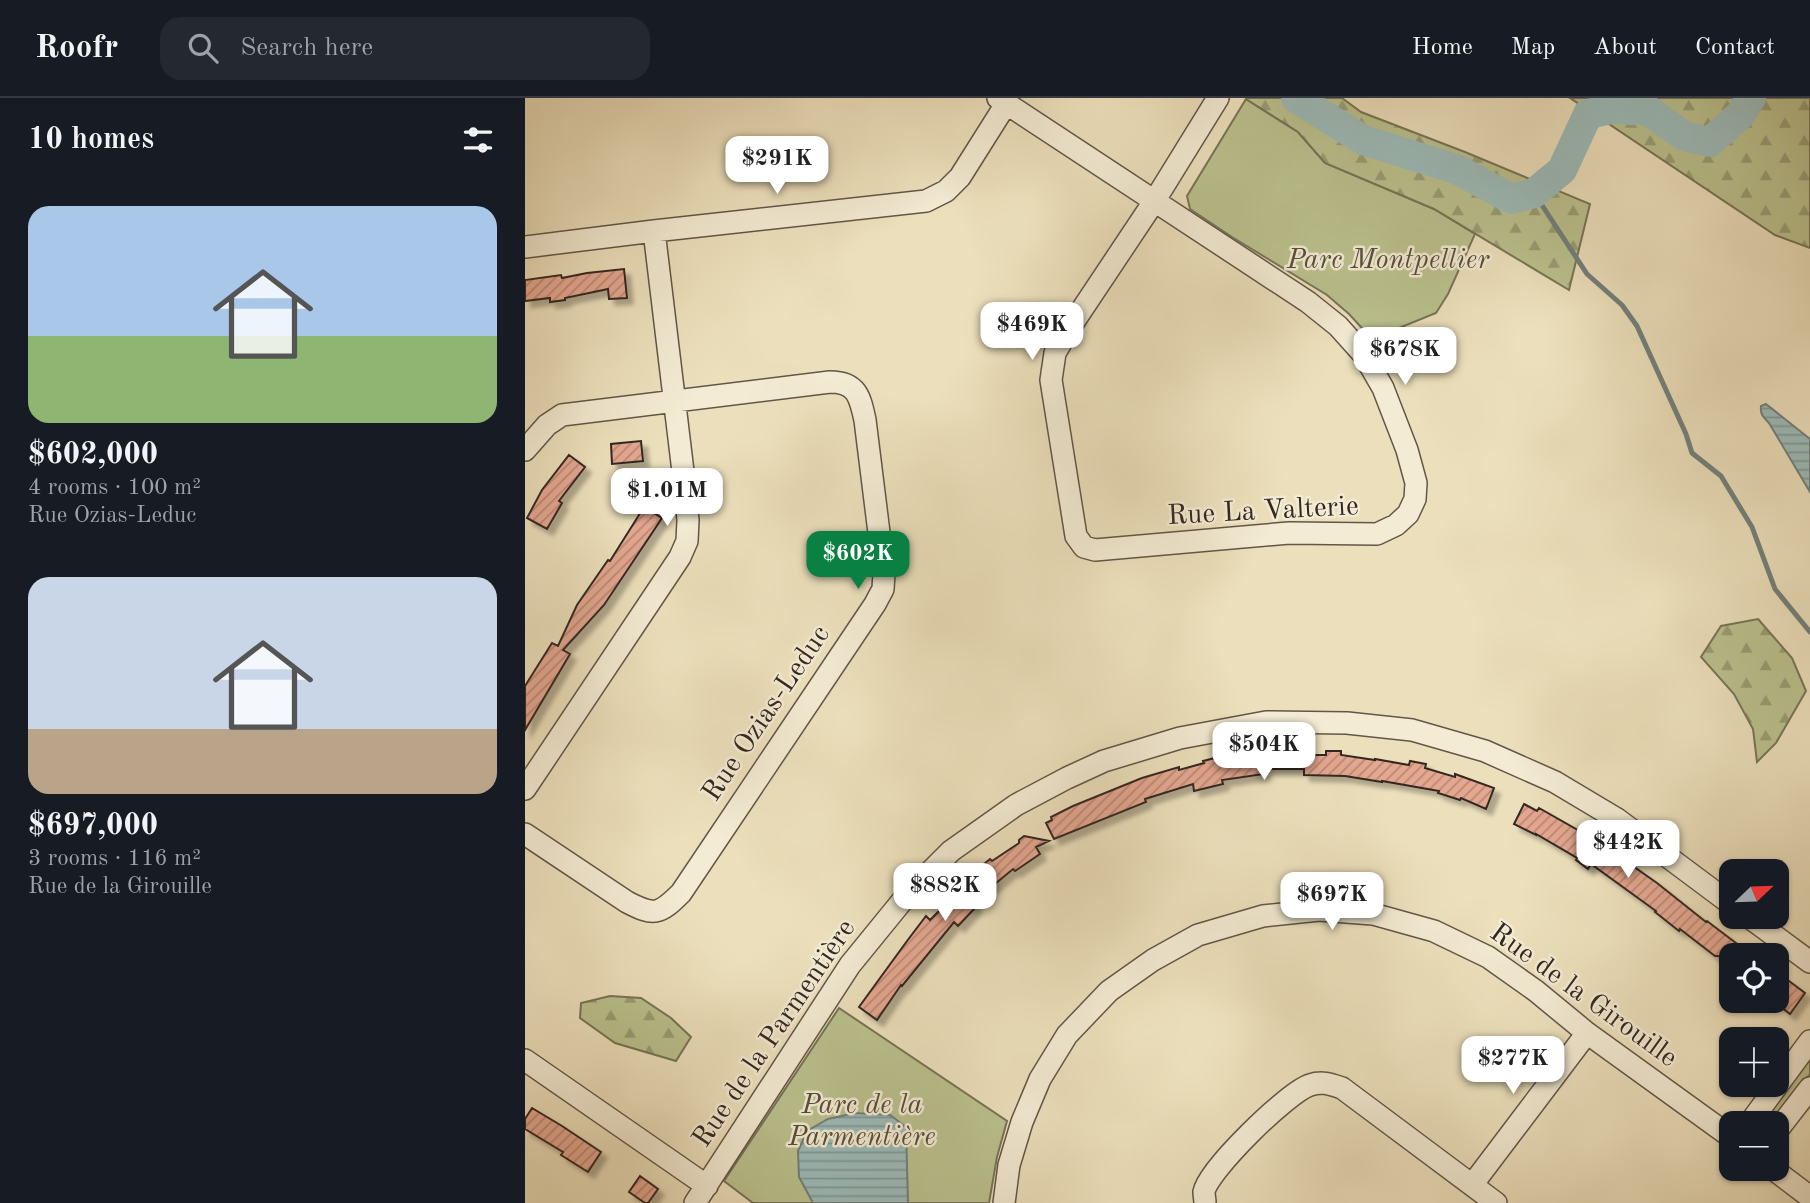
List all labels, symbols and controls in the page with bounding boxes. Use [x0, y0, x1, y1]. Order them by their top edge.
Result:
search box [160, 17, 650, 80]
icon: search [184, 29, 222, 67]
text: Roofr [35, 32, 118, 65]
text: Search here [240, 35, 373, 61]
text: Home [1412, 36, 1473, 60]
text: Map [1511, 36, 1555, 60]
text: About [1593, 36, 1657, 60]
text: Contact [1695, 36, 1775, 60]
icon: filters [459, 121, 497, 159]
text: 10 homes [28, 125, 154, 155]
pin: $291K [728, 136, 826, 196]
text: $291K [741, 147, 813, 170]
park label: Parc Montpellier [1286, 247, 1490, 275]
icon: home [200, 251, 326, 377]
pin: $469K [983, 302, 1081, 362]
text: $469K [996, 313, 1068, 336]
pin: $678K [1356, 328, 1454, 387]
text: $678K [1369, 338, 1441, 361]
text: $602,000 [28, 440, 158, 470]
pin: $1.01M [610, 468, 724, 528]
text: 4 rooms · 100 m² [28, 476, 201, 499]
text: $1.01M [627, 479, 707, 502]
street label: Rue La Valterie [1167, 493, 1359, 531]
text: Rue Ozias-Leduc [28, 504, 196, 527]
pin: $602K [809, 532, 907, 591]
text: $602K [822, 542, 894, 565]
street label: Rue Ozias-Leduc [698, 621, 836, 807]
icon: home [200, 622, 326, 748]
pin: $504K [1215, 722, 1313, 782]
text: $504K [1228, 733, 1300, 756]
text: $697,000 [28, 811, 158, 841]
pin: $442K [1579, 820, 1677, 880]
text: $442K [1592, 831, 1664, 854]
text: 3 rooms · 116 m² [28, 847, 201, 870]
north arrow [1719, 859, 1789, 929]
map controls [1719, 859, 1789, 1181]
pin: $882K [896, 864, 994, 923]
pin: $697K [1283, 872, 1381, 932]
text: $882K [909, 874, 981, 897]
text: Rue de la Girouille [28, 875, 212, 898]
text: $697K [1296, 883, 1368, 906]
street label: Rue de la Parmentière [688, 915, 862, 1153]
street label: Rue de la Girouille [1484, 919, 1682, 1073]
button: locate [1719, 943, 1789, 1013]
button: + [1719, 1027, 1789, 1097]
pin: $277K [1464, 1037, 1562, 1096]
text: $277K [1477, 1047, 1549, 1070]
park label: Parc de la Parmentière [787, 1092, 936, 1152]
button: − [1719, 1111, 1789, 1181]

